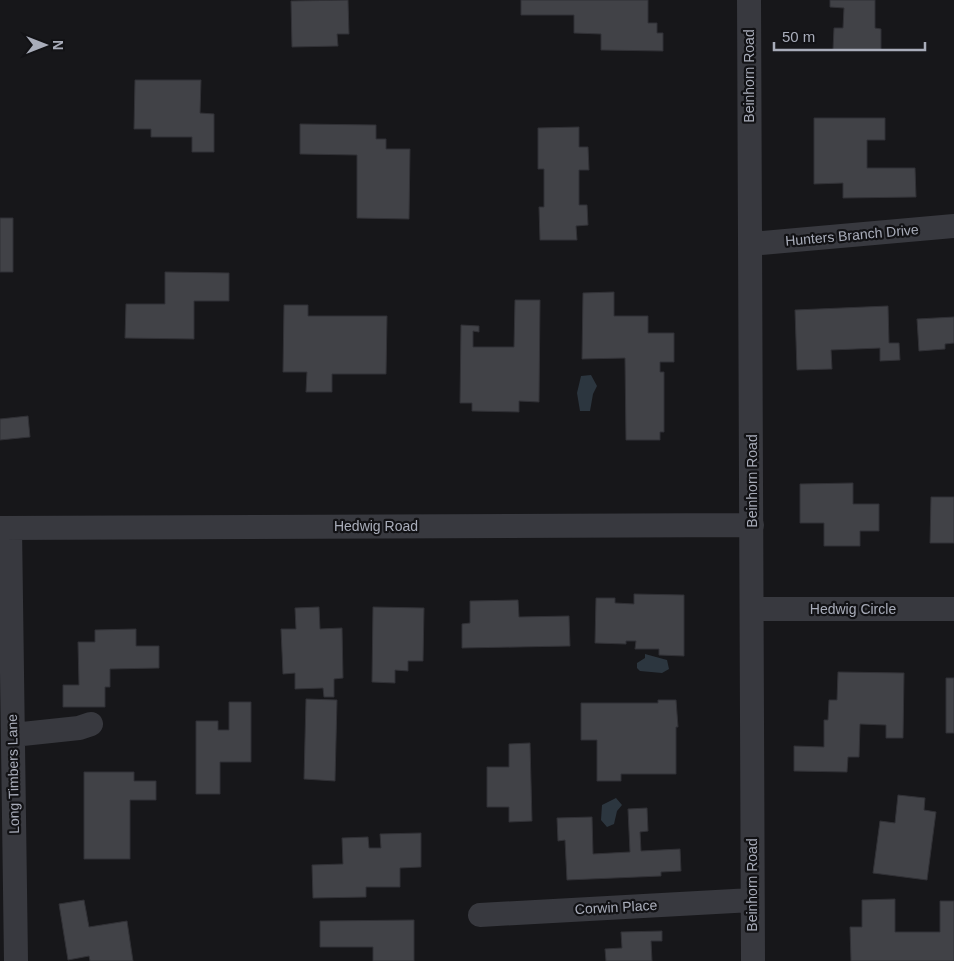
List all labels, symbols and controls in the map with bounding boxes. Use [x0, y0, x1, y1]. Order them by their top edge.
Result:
north arrow [20, 20, 70, 70]
scale bar [774, 20, 925, 52]
text: 50 m [782, 28, 815, 45]
street label: Beinhorn Road [741, 29, 757, 123]
text: N [50, 40, 66, 50]
street label: Hunters Branch Drive [785, 221, 920, 249]
street label: Beinhorn Road [744, 434, 760, 528]
street label: Hedwig Road [334, 518, 418, 534]
street label: Hedwig Circle [810, 601, 896, 617]
street label: Long Timbers Lane [4, 714, 22, 834]
street label: Beinhorn Road [744, 838, 760, 932]
street label: Corwin Place [574, 897, 658, 917]

